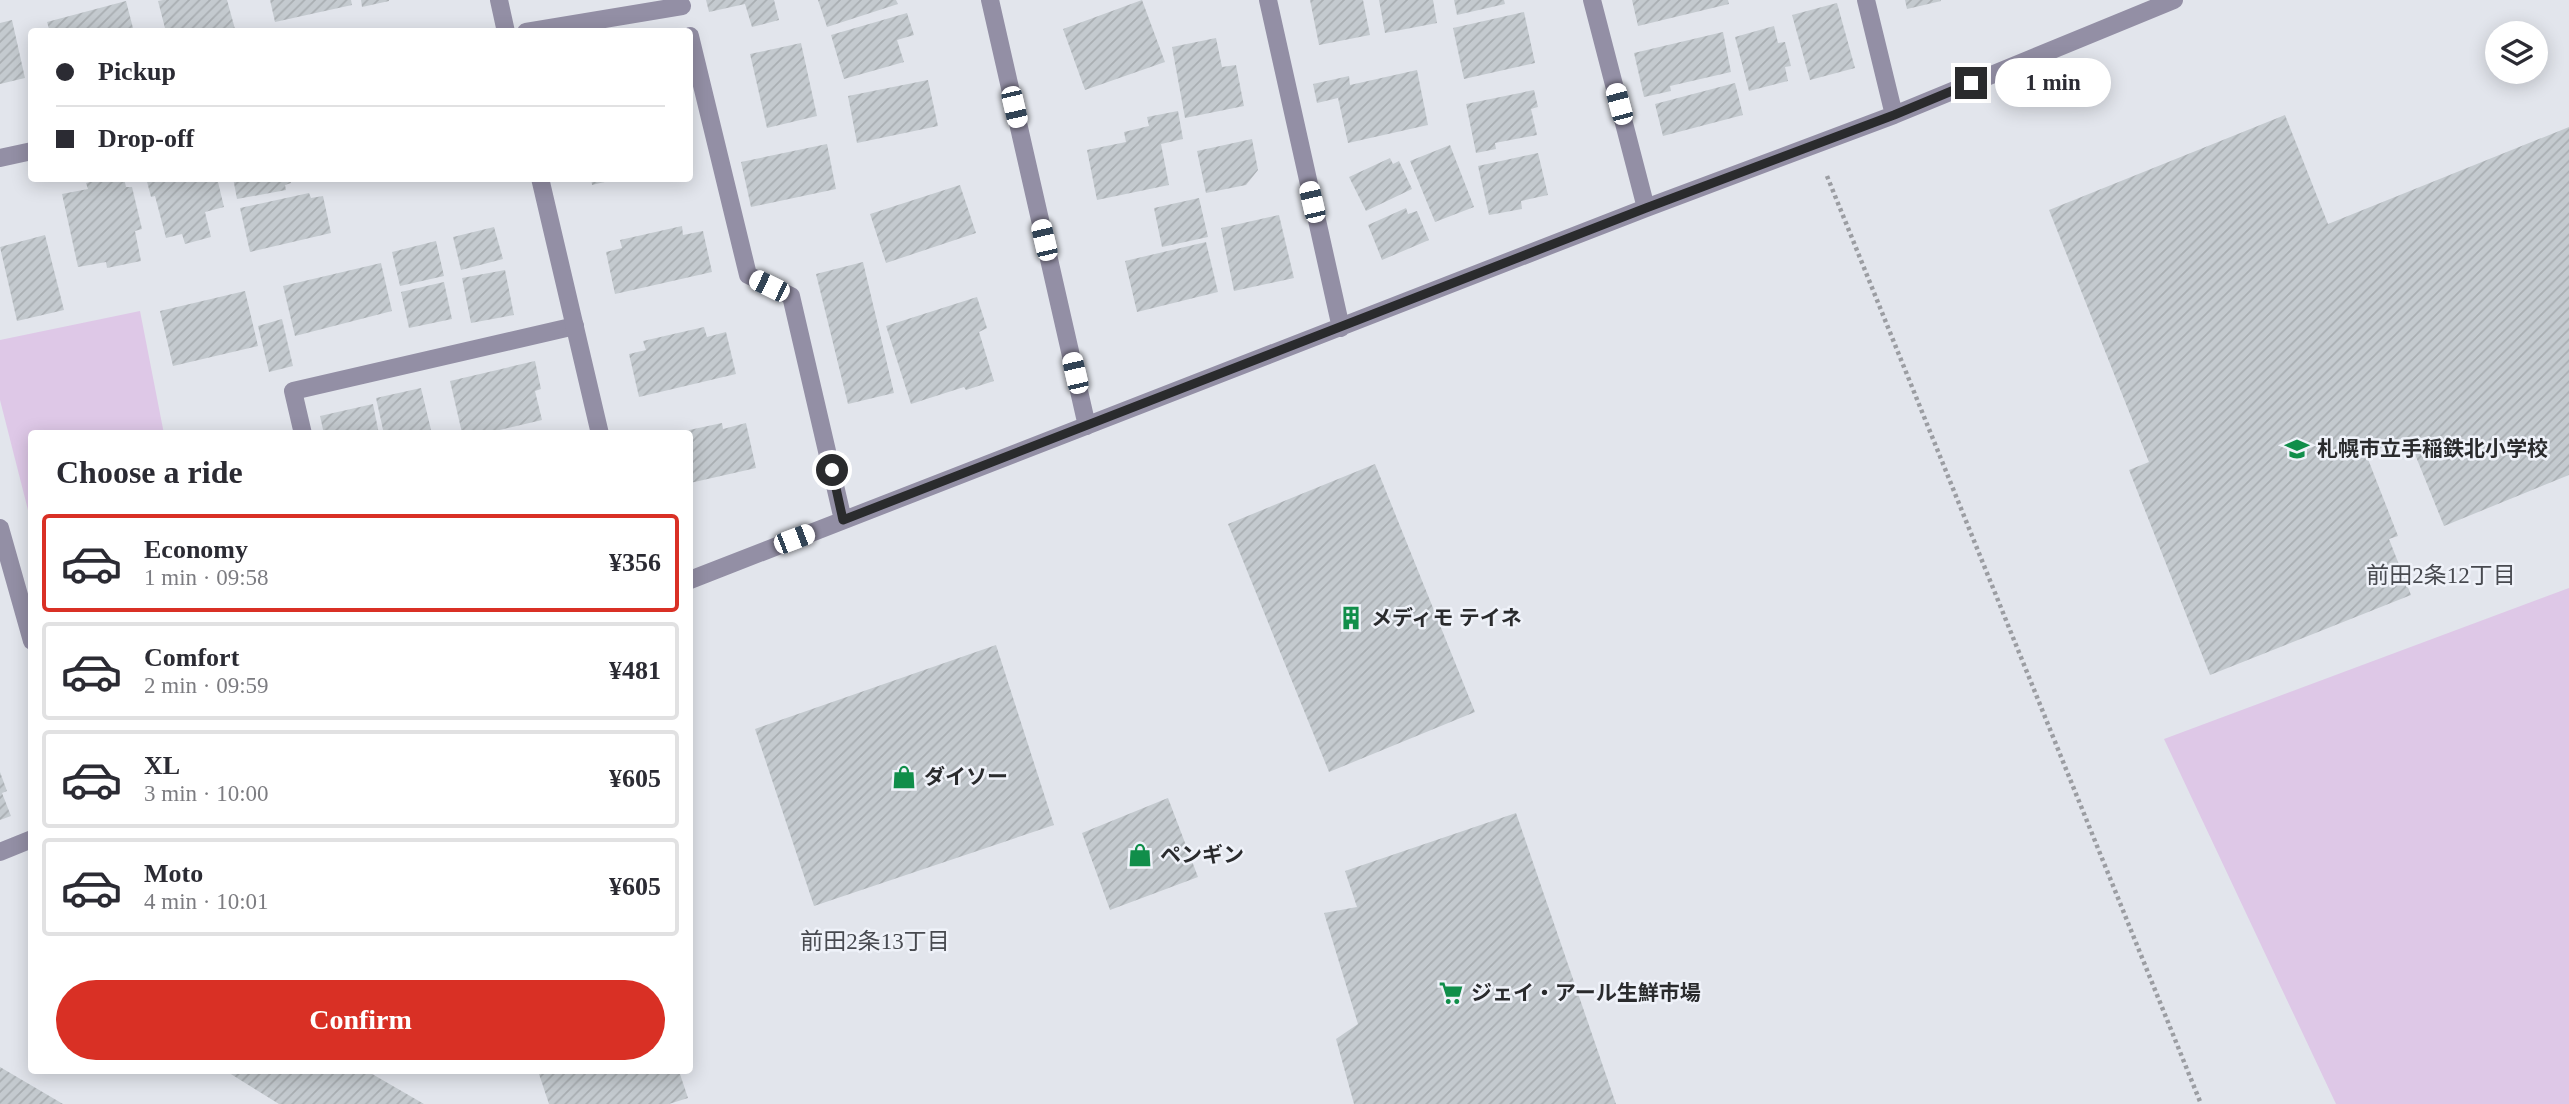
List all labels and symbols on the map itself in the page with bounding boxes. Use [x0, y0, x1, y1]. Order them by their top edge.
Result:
callout: 1 min [1996, 58, 2111, 108]
route end [1955, 67, 1987, 99]
car [1604, 81, 1635, 127]
car [1000, 84, 1029, 130]
car [1298, 179, 1327, 225]
car [1030, 217, 1059, 263]
car [746, 267, 793, 305]
car [1061, 350, 1090, 396]
school or university icon: 札幌市立手稲鉄北小学校 [2283, 435, 2311, 463]
place label: 札幌市立手稲鉄北小学校 [2317, 437, 2548, 461]
route start [816, 454, 848, 486]
car [771, 522, 818, 556]
district label: 前田2条12丁目 [2366, 563, 2516, 588]
building icon: メディモ テイネ [1337, 604, 1365, 632]
place label: メディモ テイネ [1371, 606, 1522, 630]
shop icon: ダイソー [890, 763, 918, 791]
place label: ダイソー [924, 765, 1008, 789]
shop icon: ペンギン [1126, 841, 1154, 869]
place label: ペンギン [1160, 843, 1244, 867]
district label: 前田2条13丁目 [800, 929, 950, 954]
supermarket icon: ジェイ・アール生鮮市場 [1437, 979, 1465, 1007]
place label: ジェイ・アール生鮮市場 [1471, 981, 1701, 1005]

